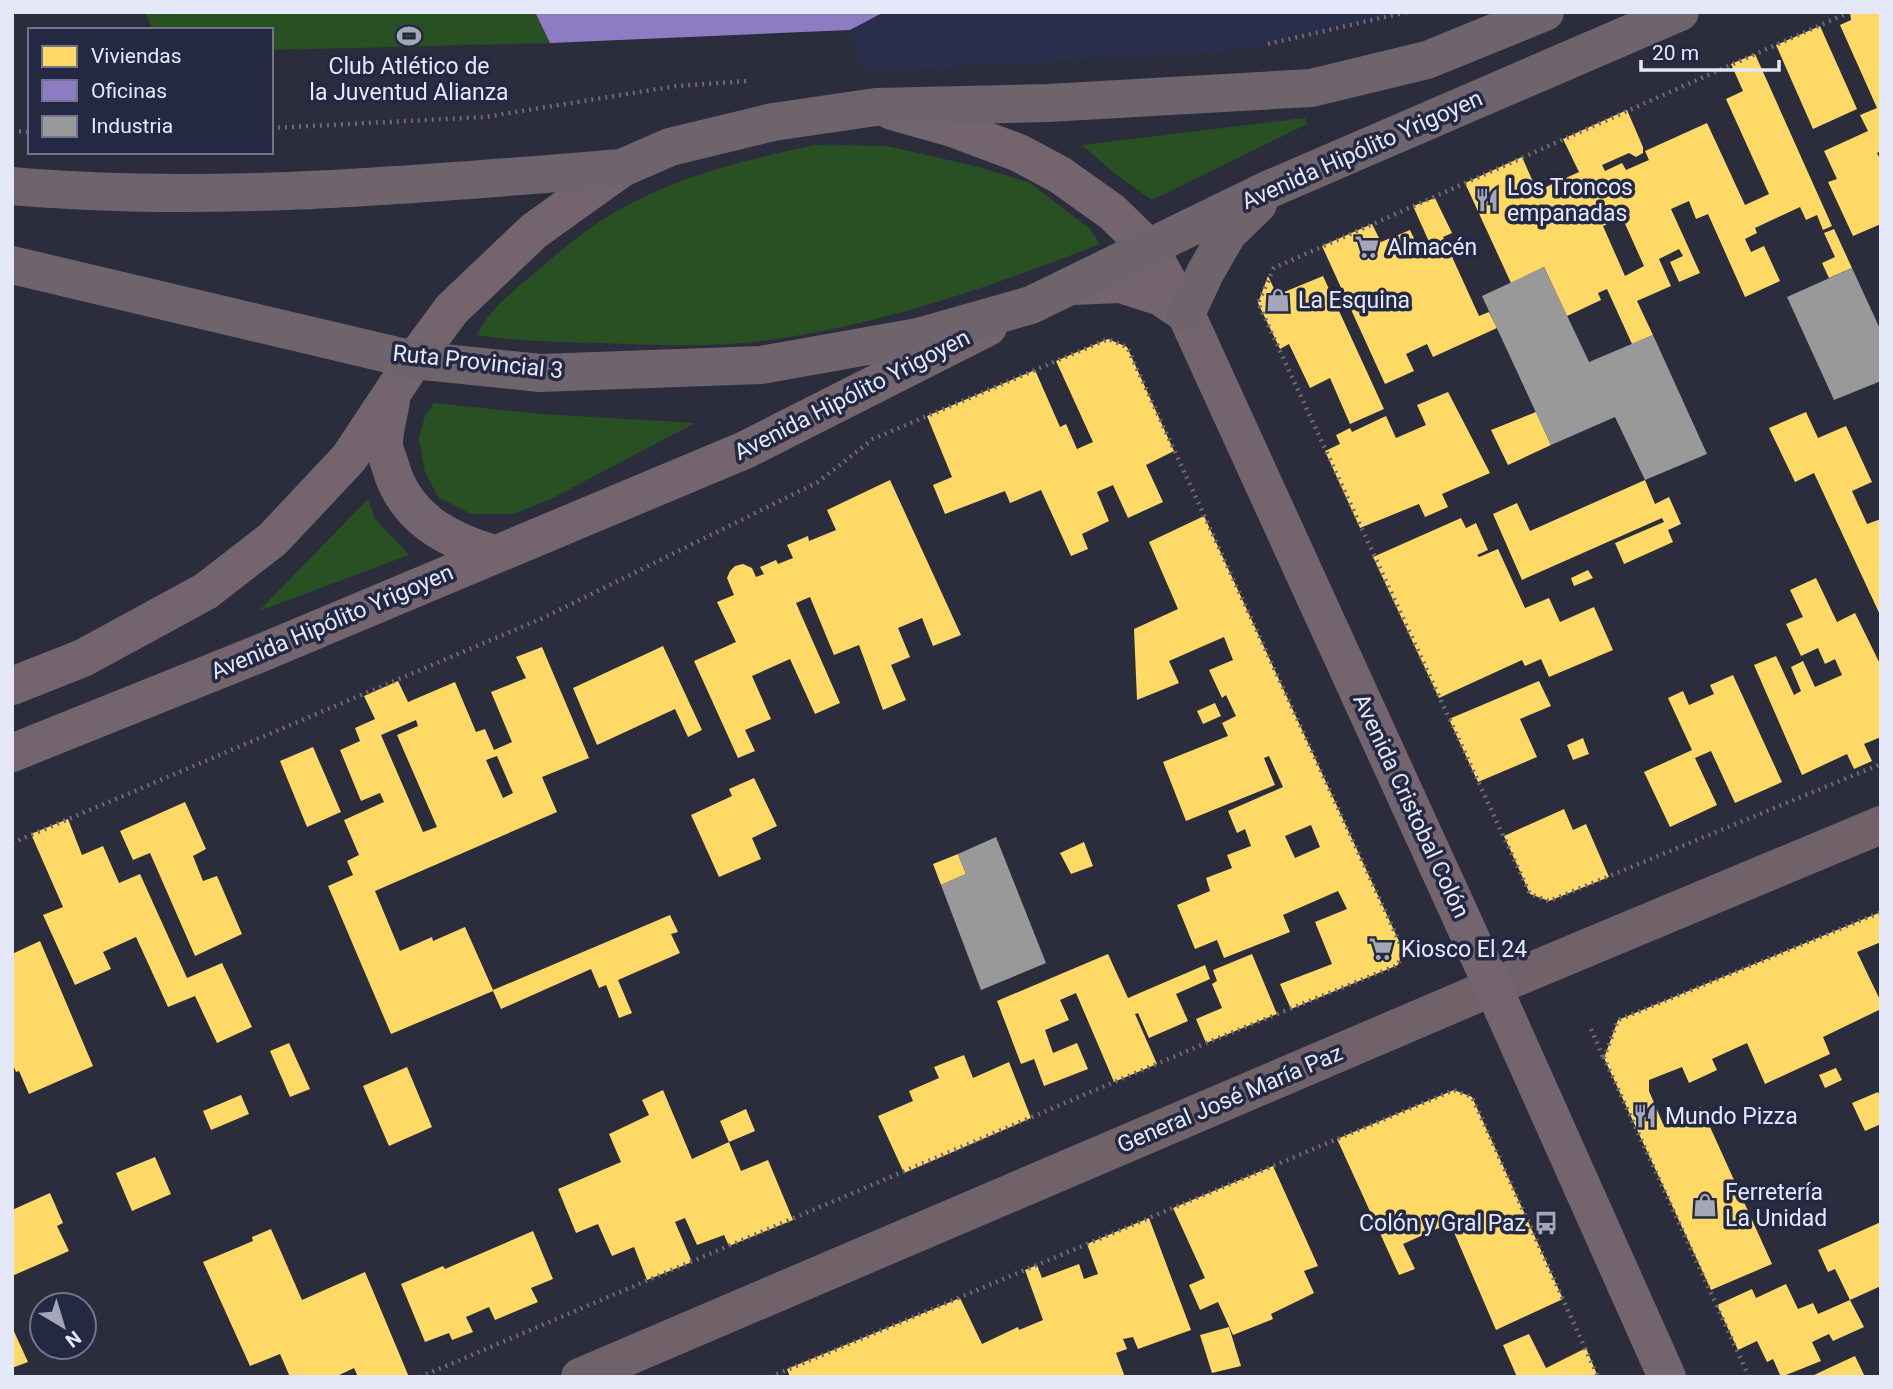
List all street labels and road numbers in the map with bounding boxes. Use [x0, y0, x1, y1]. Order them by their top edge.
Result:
street label: Avenida Hipólito Yrigoyen [1237, 85, 1487, 215]
street label: Avenida Hipólito Yrigoyen [730, 324, 974, 466]
street label: Ruta Provincial 3 [391, 340, 565, 384]
street label: Avenida Hipólito Yrigoyen [207, 559, 457, 685]
street label: Avenida Cristobal Colón [1347, 690, 1475, 922]
street label: General José María Paz [1113, 1039, 1347, 1159]

